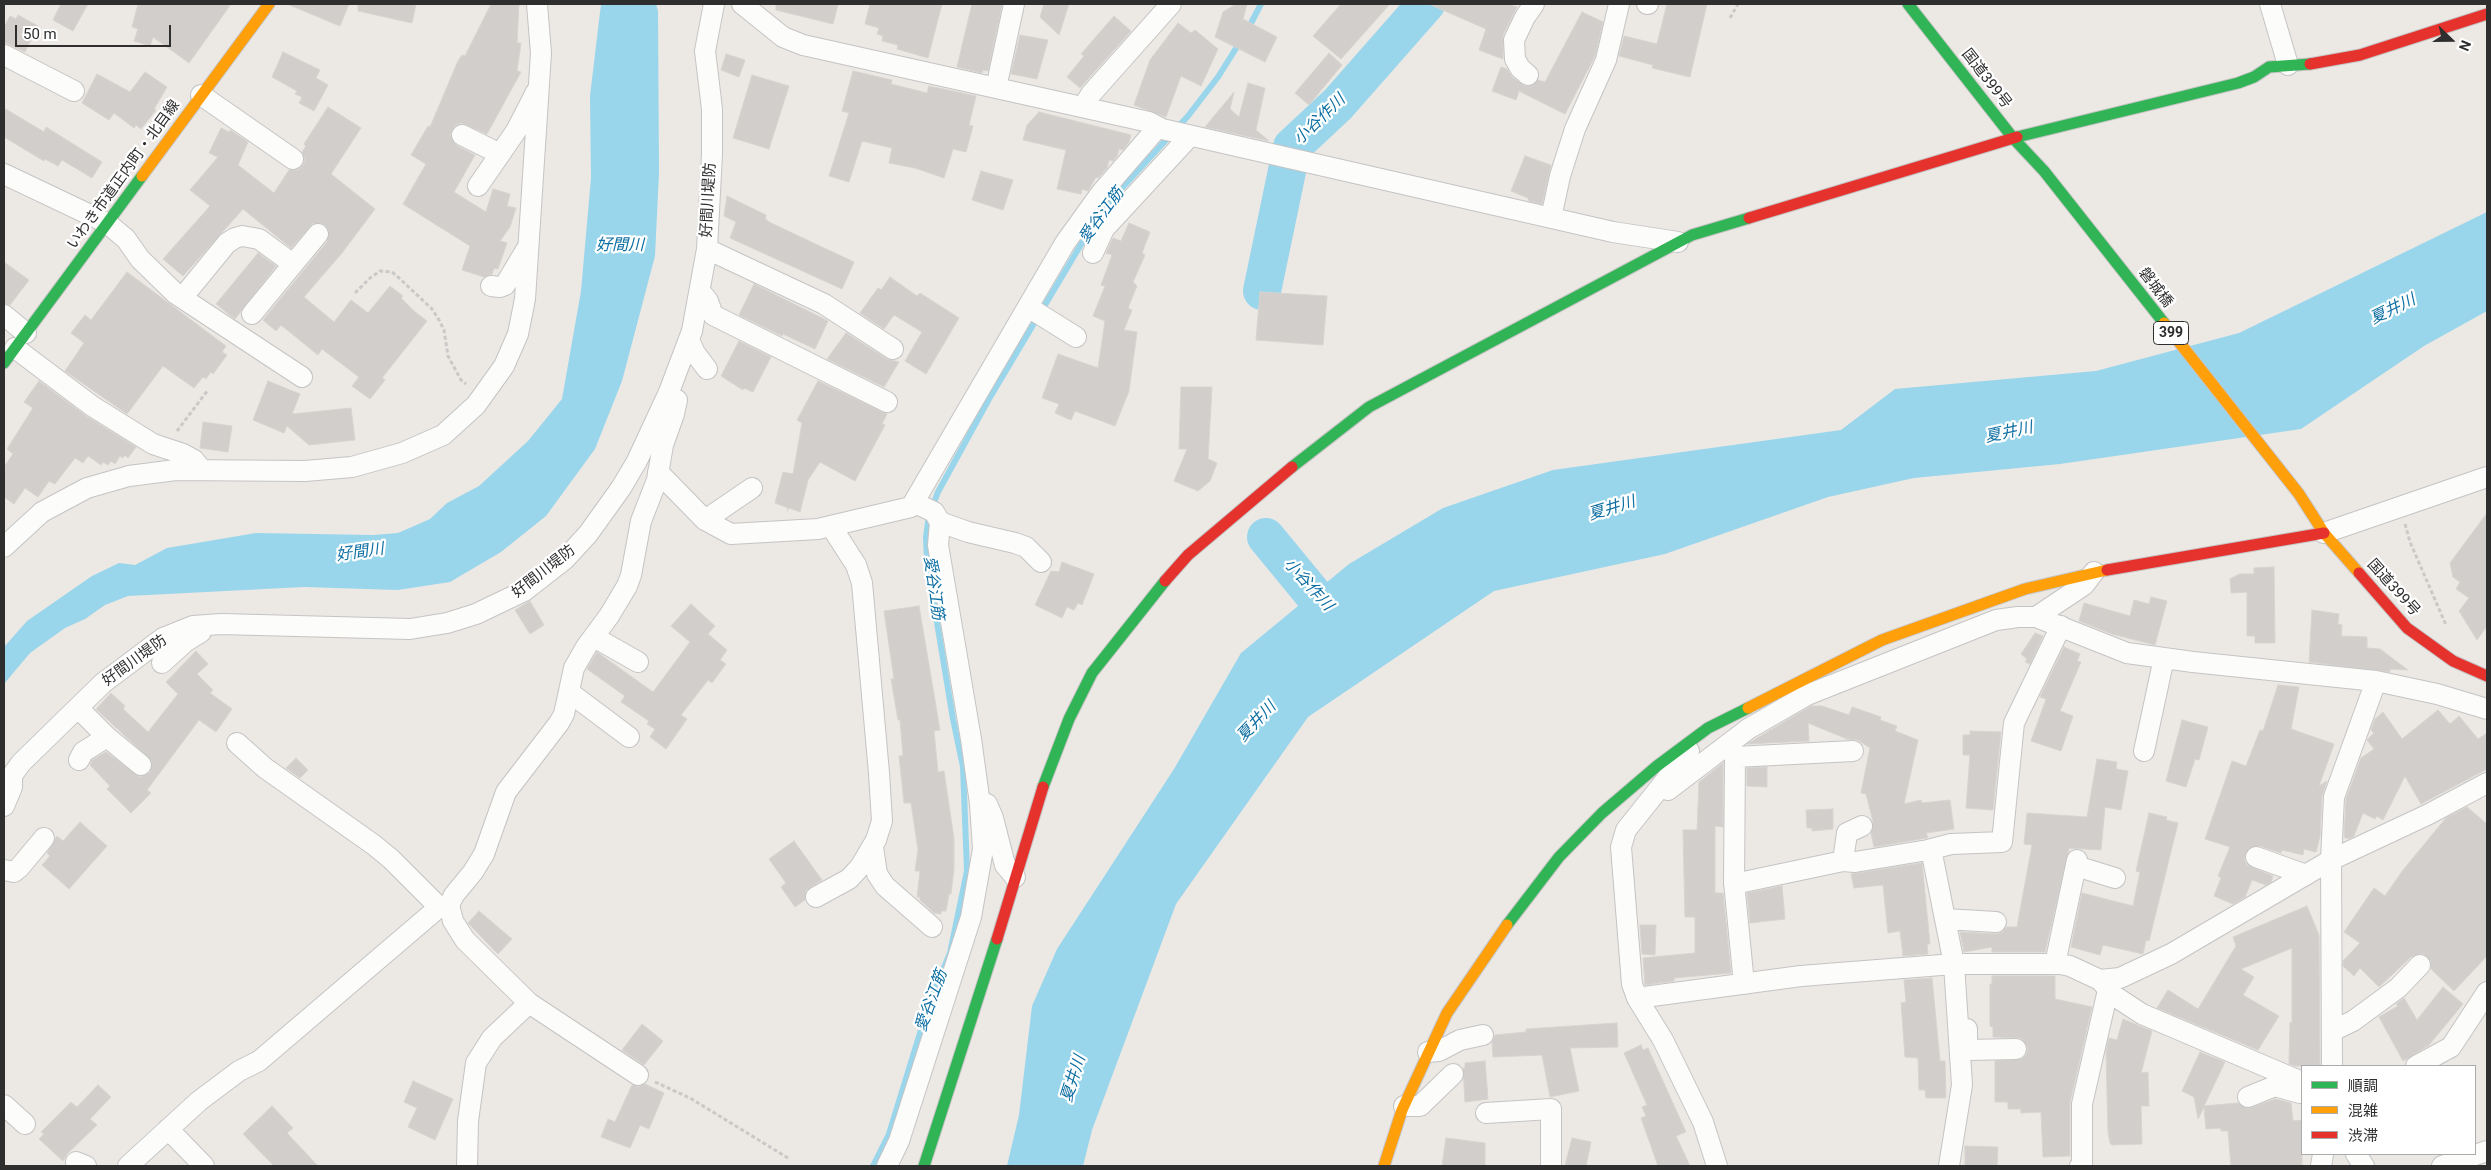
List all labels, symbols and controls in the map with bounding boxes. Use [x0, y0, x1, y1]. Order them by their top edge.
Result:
scale bar [18, 15, 174, 47]
north arrow [2426, 15, 2476, 65]
text: 50 m [23, 25, 57, 43]
text: N [2456, 38, 2474, 53]
street label: 国道399号 [1957, 46, 2015, 112]
water label: 小谷作川 [1290, 91, 1350, 149]
street label: いわき市道正内町・北目線 [64, 97, 184, 253]
street label: 好間川堤防 [698, 162, 720, 238]
water label: 愛谷江筋 [1075, 184, 1129, 248]
water label: 好間川 [596, 236, 644, 256]
street label: 磐城橋 [2134, 265, 2176, 311]
water label: 夏井川 [2367, 291, 2419, 329]
road number: 399 [2154, 322, 2188, 344]
water label: 夏井川 [1984, 419, 2034, 447]
water label: 夏井川 [1586, 493, 1638, 525]
water label: 好間川 [335, 540, 385, 566]
street label: 好間川堤防 [509, 542, 579, 602]
water label: 愛谷江筋 [919, 555, 947, 621]
water label: 小谷作川 [1279, 555, 1337, 615]
street label: 国道399号 [2363, 556, 2423, 620]
street label: 好間川堤防 [99, 632, 171, 690]
water label: 夏井川 [1234, 698, 1280, 746]
water label: 愛谷江筋 [912, 968, 952, 1034]
water label: 夏井川 [1058, 1053, 1090, 1105]
legend [2301, 1065, 2476, 1155]
text: 順調 [2348, 1077, 2378, 1095]
text: 混雑 [2348, 1102, 2378, 1120]
text: 渋滞 [2348, 1127, 2378, 1145]

